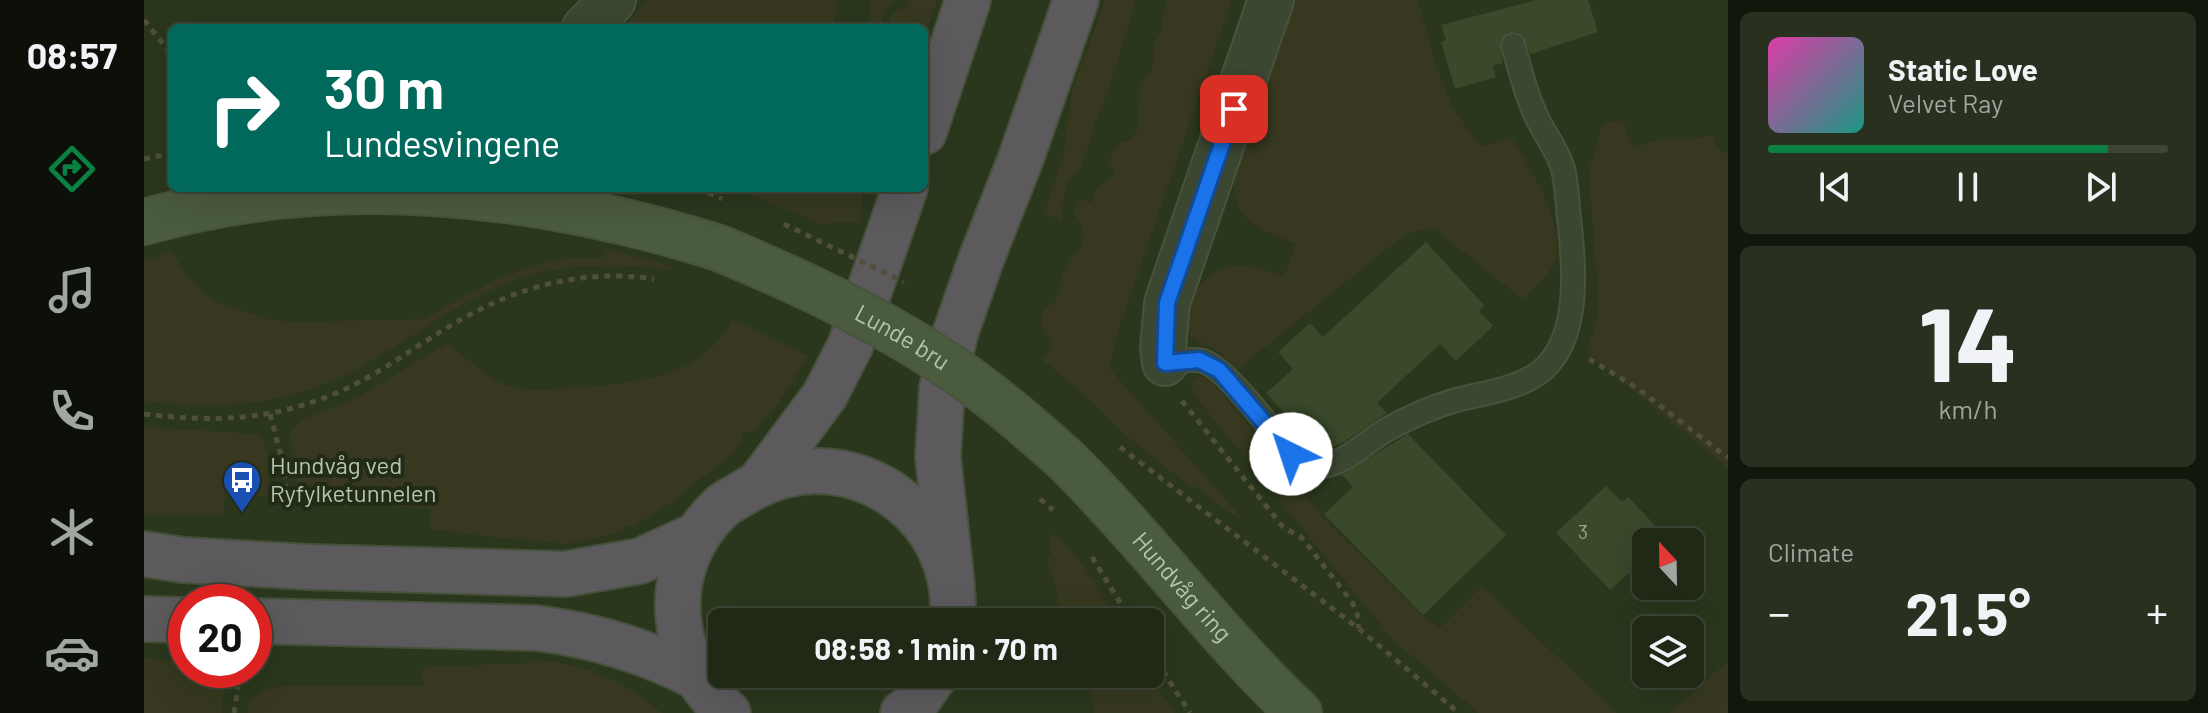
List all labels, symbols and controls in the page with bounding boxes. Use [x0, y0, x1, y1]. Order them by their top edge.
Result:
text: 08:57 [27, 33, 117, 76]
text: Static Love [1888, 51, 2038, 87]
text: 30 m [324, 53, 444, 120]
icon: right [192, 56, 296, 160]
pin [1200, 75, 1268, 143]
icon: arrive [1212, 87, 1256, 131]
text: Velvet Ray [1888, 87, 2003, 118]
text: Lundesvingene [324, 121, 560, 164]
icon: directions [44, 141, 100, 197]
icon: previous [1813, 165, 1857, 209]
icon: pause [1946, 165, 1990, 209]
icon: next [2079, 165, 2123, 209]
icon: music [44, 262, 100, 318]
text: 14 [1918, 278, 2018, 403]
street label: Lunde bru [851, 297, 956, 375]
icon: phone [44, 383, 100, 439]
text: km/h [1939, 393, 1997, 424]
position arrow [1249, 412, 1333, 496]
place label: Hundvåg ved Ryfylketunnelen [270, 450, 436, 507]
bus stop icon: Hundvåg ved Ryfylketunnelen [221, 459, 263, 514]
icon: climate [44, 504, 100, 560]
house number: 3 [1578, 519, 1588, 543]
street label: Hundvåg ring [1127, 525, 1239, 647]
north arrow [1632, 528, 1704, 600]
map controls [1632, 528, 1704, 688]
text: Climate [1768, 536, 1854, 567]
text: 21.5° [1905, 576, 2031, 648]
speed limit sign: 20 [168, 584, 272, 688]
text: − [1768, 585, 1790, 638]
text: + [2146, 585, 2168, 638]
button: layers [1632, 616, 1704, 688]
icon: car [44, 625, 100, 681]
text: 08:58 · 1 min · 70 m [814, 630, 1058, 666]

